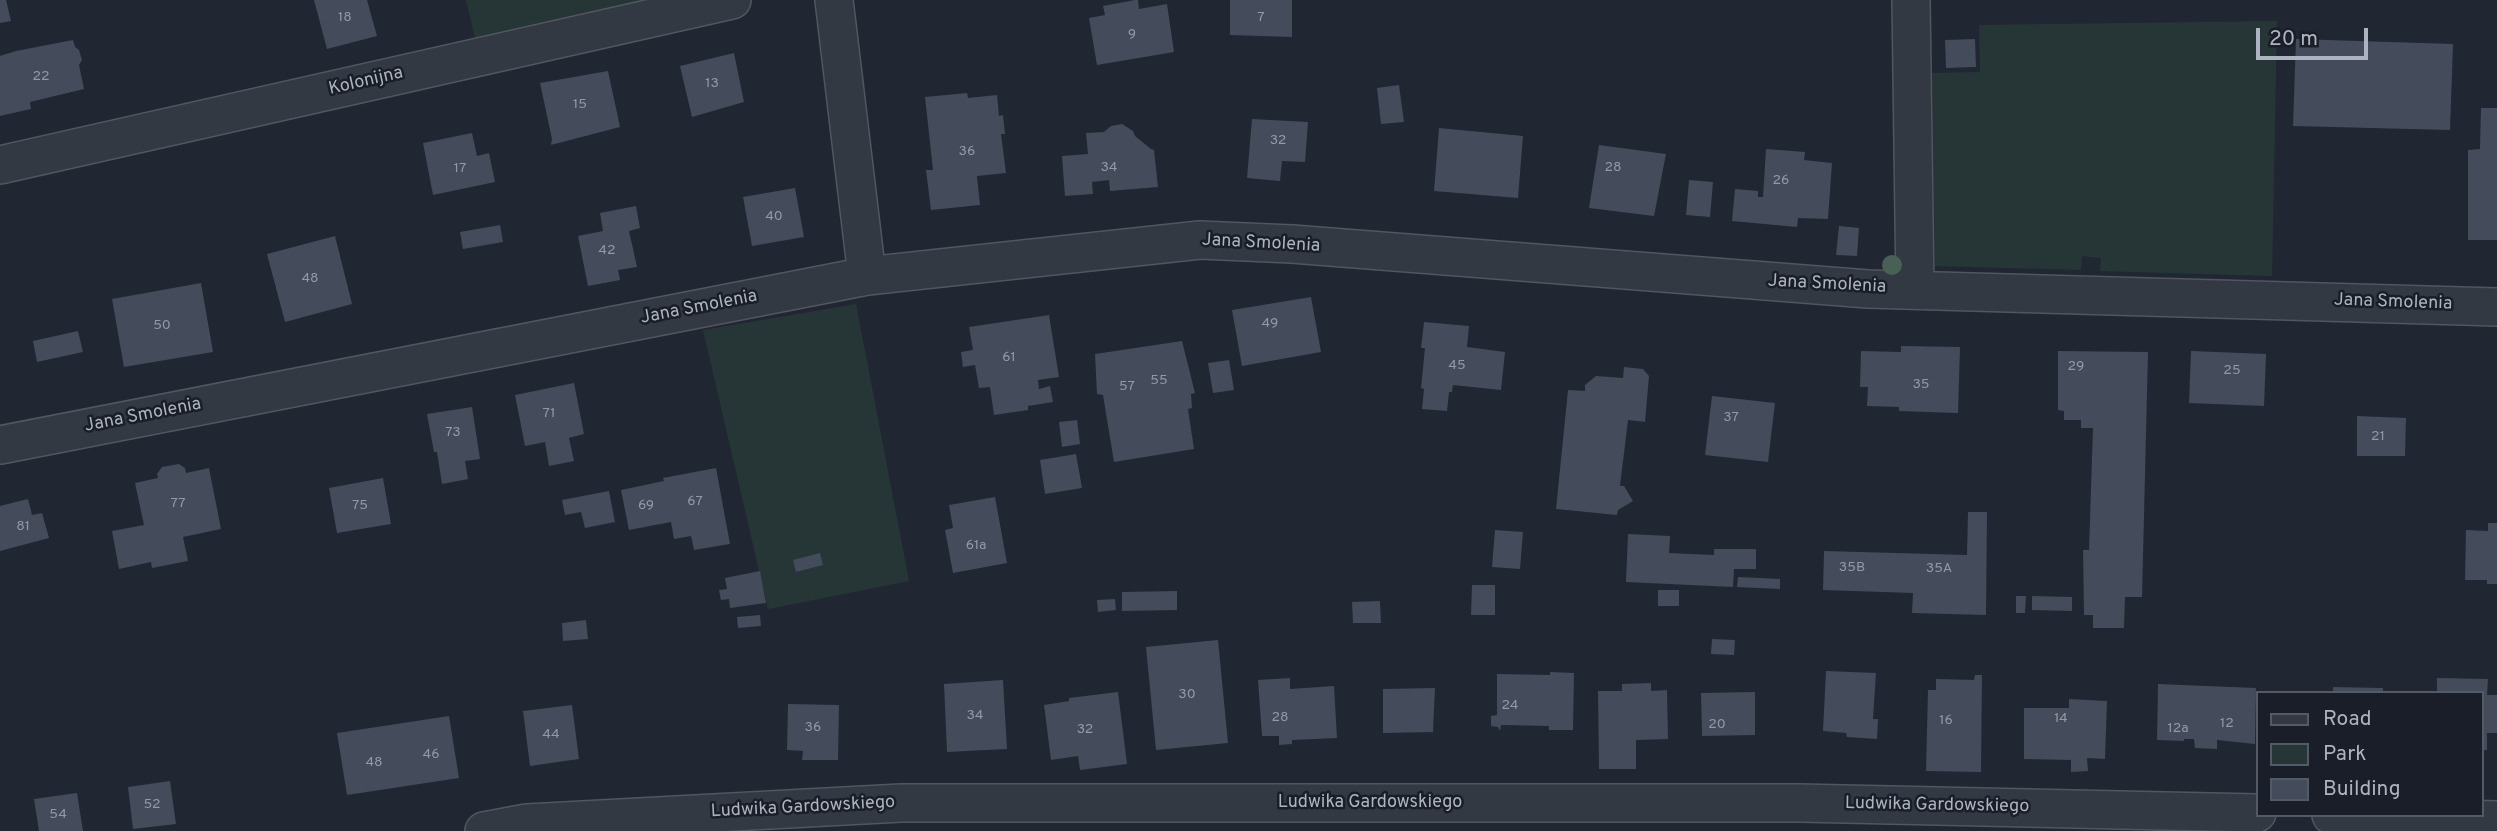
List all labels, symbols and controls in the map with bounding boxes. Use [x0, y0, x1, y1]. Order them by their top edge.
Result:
house number: 18 [338, 10, 352, 26]
house number: 7 [1257, 10, 1265, 26]
scale bar [2259, 14, 2371, 58]
text: 20 m [2269, 26, 2318, 53]
house number: 9 [1128, 27, 1136, 43]
street label: Kolonijna [327, 63, 405, 101]
house number: 22 [32, 69, 50, 85]
house number: 13 [705, 76, 719, 92]
house number: 15 [573, 97, 587, 113]
house number: 32 [1270, 133, 1286, 149]
house number: 36 [959, 144, 975, 160]
house number: 34 [1100, 160, 1118, 176]
house number: 28 [1604, 160, 1622, 176]
house number: 17 [454, 161, 466, 177]
house number: 26 [1773, 173, 1789, 189]
house number: 40 [765, 209, 783, 225]
street label: Jana Smolenia [1201, 230, 1321, 258]
house number: 42 [598, 243, 616, 259]
house number: 48 [301, 271, 319, 287]
street label: Jana Smolenia [1767, 271, 1887, 299]
street label: Jana Smolenia [639, 286, 759, 330]
street label: Jana Smolenia [2333, 290, 2453, 316]
house number: 49 [1262, 316, 1278, 332]
house number: 50 [153, 318, 171, 334]
house number: 61 [1002, 350, 1016, 366]
house number: 45 [1448, 358, 1466, 374]
house number: 29 [2068, 359, 2084, 375]
house number: 25 [2223, 363, 2241, 379]
house number: 55 [1150, 373, 1168, 389]
house number: 35 [1912, 377, 1930, 393]
house number: 57 [1119, 379, 1135, 395]
street label: Jana Smolenia [83, 394, 203, 438]
house number: 71 [543, 406, 555, 422]
house number: 37 [1723, 410, 1739, 426]
house number: 73 [445, 425, 461, 441]
house number: 21 [2371, 429, 2385, 445]
house number: 67 [687, 494, 703, 510]
house number: 77 [170, 496, 186, 512]
house number: 75 [352, 498, 368, 514]
house number: 69 [638, 498, 654, 514]
house number: 81 [16, 519, 30, 535]
house number: 61a [966, 538, 986, 554]
house number: 35B [1839, 560, 1865, 576]
house number: 35A [1926, 561, 1952, 577]
house number: 30 [1178, 687, 1196, 703]
legend [2256, 691, 2483, 817]
house number: 24 [1501, 698, 1519, 714]
text: Road [2323, 706, 2372, 733]
house number: 34 [966, 708, 984, 724]
house number: 28 [1271, 710, 1289, 726]
house number: 14 [2054, 711, 2068, 727]
house number: 16 [1939, 713, 1953, 729]
house number: 12 [2220, 716, 2234, 732]
house number: 20 [1708, 717, 1726, 733]
house number: 36 [805, 720, 821, 736]
house number: 12a [2167, 721, 2189, 737]
house number: 32 [1077, 722, 1093, 738]
house number: 44 [542, 727, 560, 743]
text: Park [2323, 741, 2366, 768]
house number: 46 [422, 747, 440, 763]
house number: 48 [365, 755, 383, 771]
text: Building [2323, 776, 2401, 803]
street label: Ludwika Gardowskiego [710, 792, 896, 824]
street label: Ludwika Gardowskiego [1278, 792, 1462, 814]
street label: Ludwika Gardowskiego [1845, 794, 2029, 818]
house number: 52 [143, 797, 161, 813]
house number: 54 [49, 807, 67, 823]

